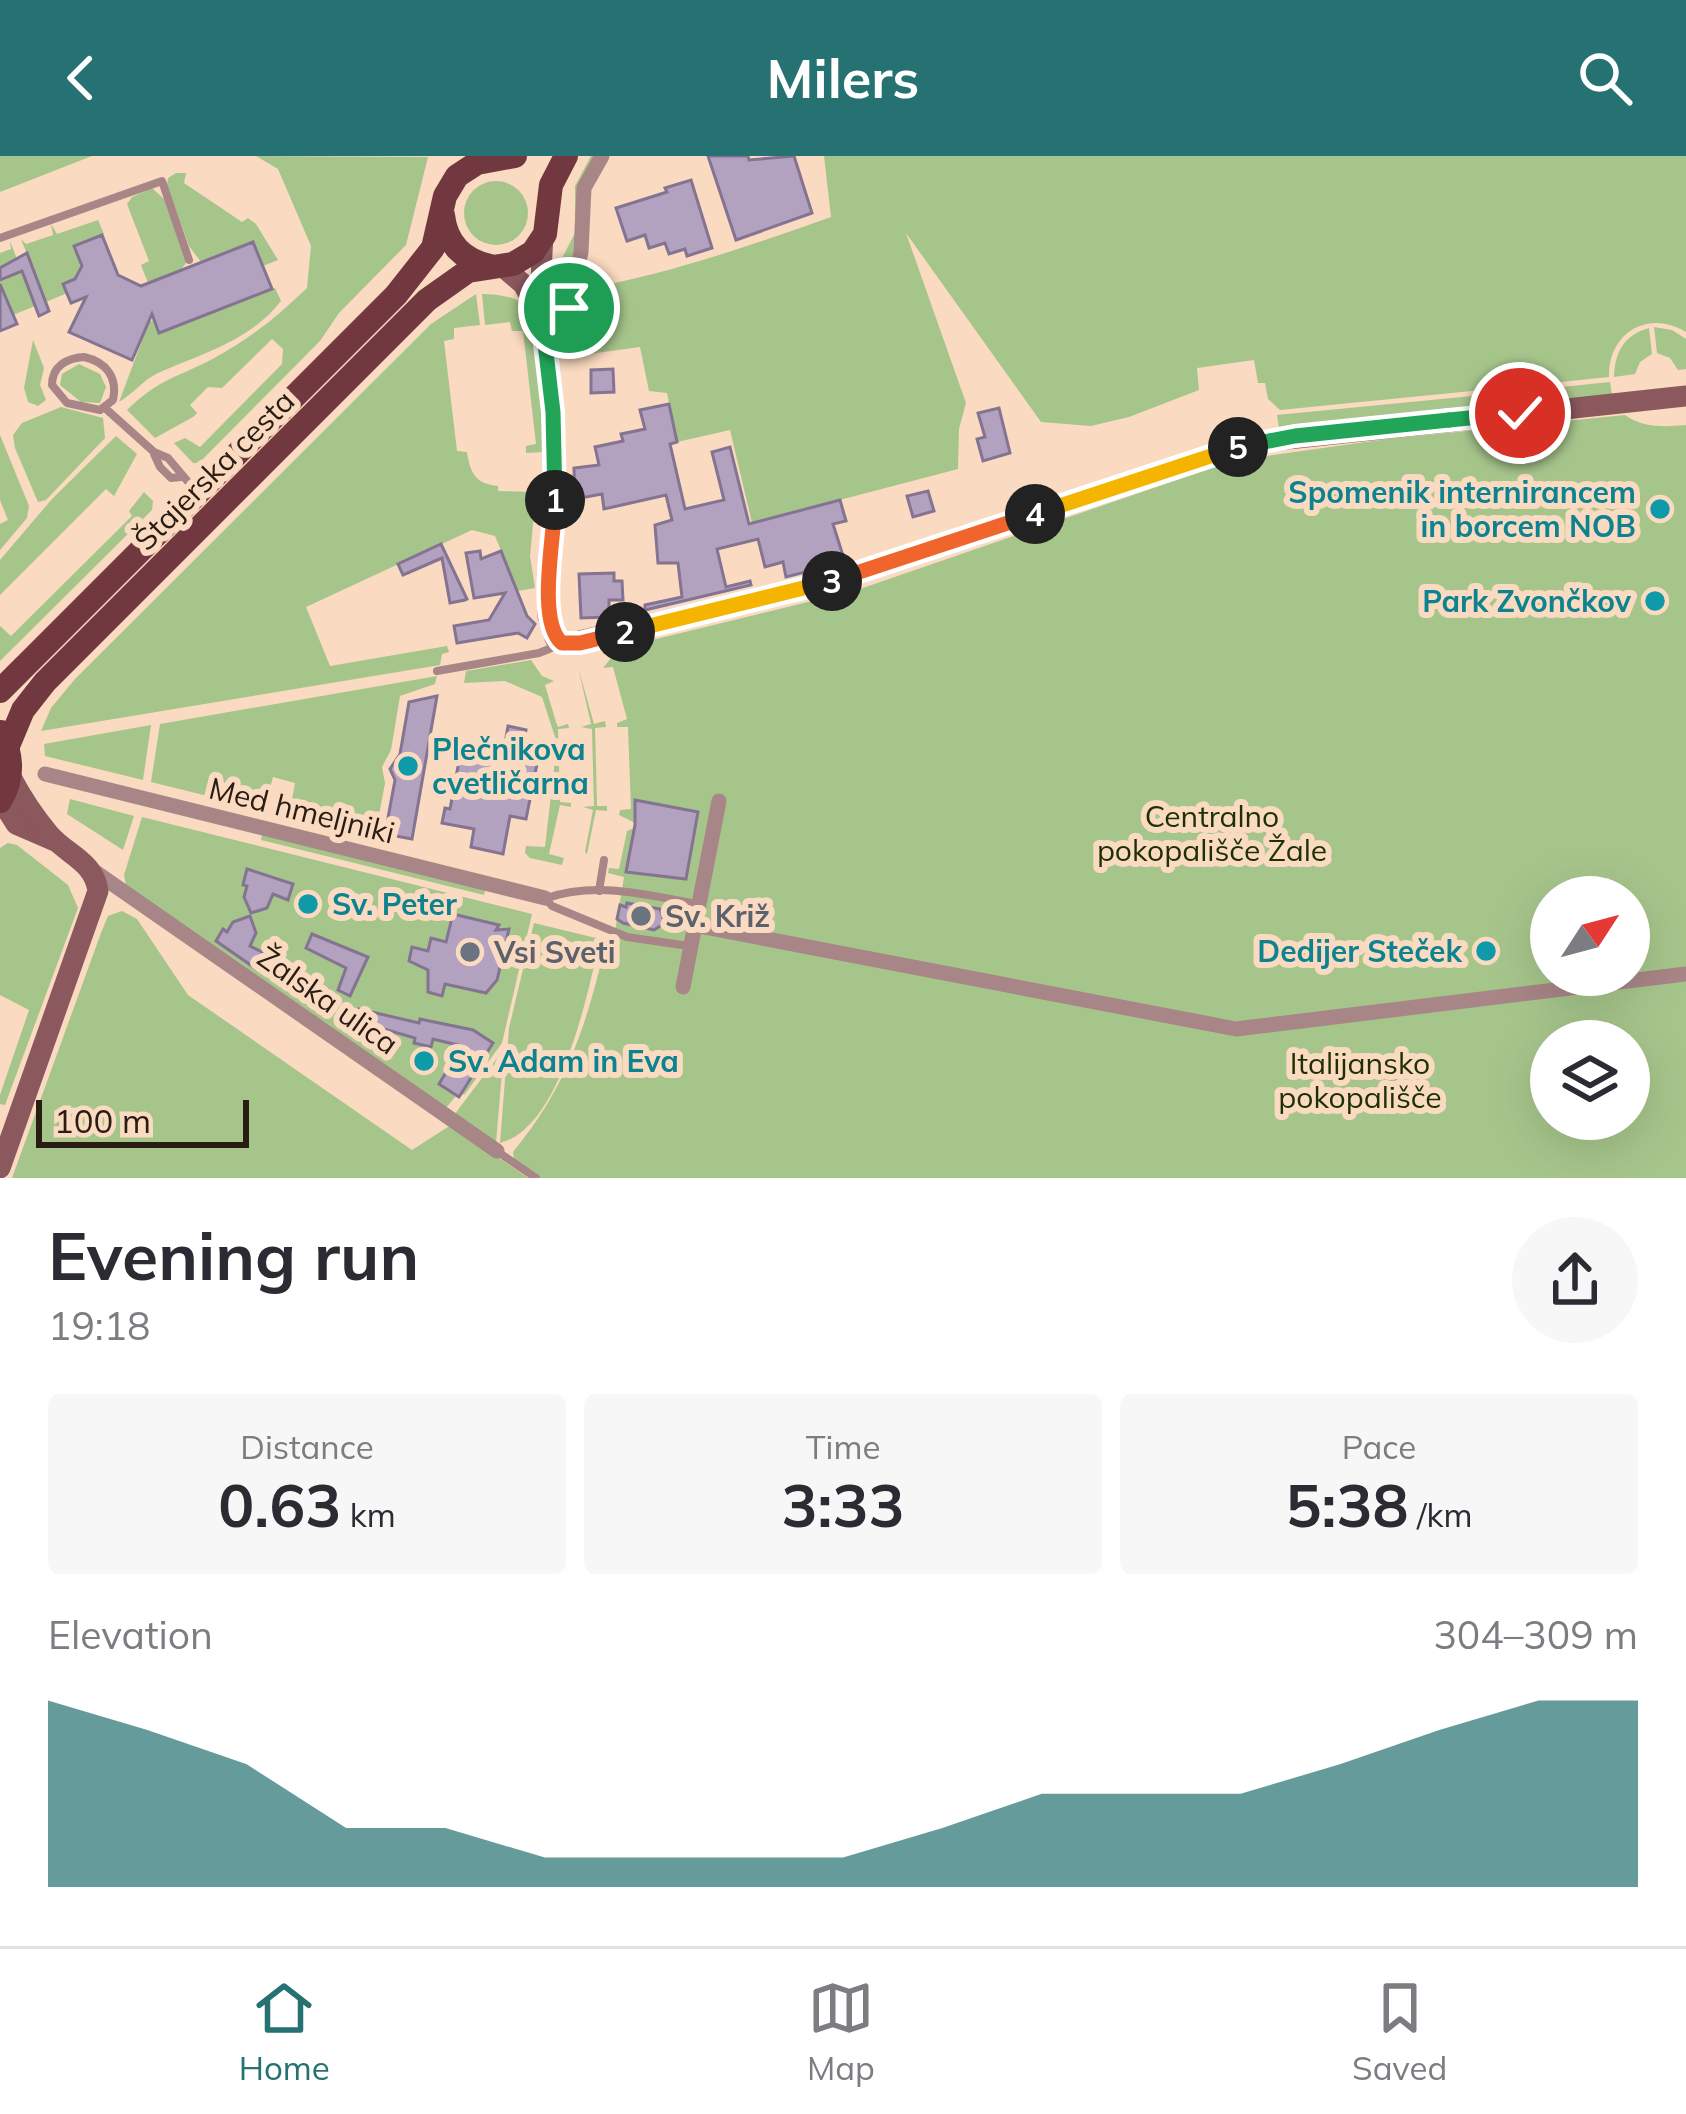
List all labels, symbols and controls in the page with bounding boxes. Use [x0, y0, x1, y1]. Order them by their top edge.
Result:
text: Milers [767, 44, 919, 112]
icon: back [48, 45, 114, 111]
icon: search [1572, 45, 1638, 111]
pin [518, 257, 620, 359]
icon: arrive [536, 275, 602, 341]
pin [1469, 362, 1571, 464]
icon: check [1487, 380, 1553, 446]
street label: Štajerska cesta [126, 382, 302, 558]
pin: 5 [1208, 417, 1268, 477]
text: 5 [1228, 426, 1248, 467]
pin: 1 [525, 470, 585, 530]
place label: Spomenik internirancem in borcem NOB [1288, 473, 1636, 545]
text: 1 [545, 479, 565, 520]
pin: 4 [1005, 484, 1065, 544]
text: 4 [1025, 493, 1045, 534]
marker: Spomenik internirancem in borcem NOB [1647, 496, 1673, 522]
pin: 3 [802, 551, 862, 611]
text: 3 [822, 560, 842, 601]
place label: Park Zvončkov [1422, 582, 1632, 620]
marker: Park Zvončkov [1642, 588, 1668, 614]
pin: 2 [595, 602, 655, 662]
text: 2 [615, 611, 635, 652]
place label: Plečnikova cvetličarna [432, 730, 589, 802]
marker: Plečnikova cvetličarna [395, 753, 421, 779]
street label: Med hmeljniki [205, 769, 399, 851]
park label: Centralno pokopališče Žale [1097, 797, 1327, 869]
north arrow [1530, 876, 1650, 996]
map controls [1530, 876, 1650, 1140]
place label: Sv. Peter [332, 885, 457, 923]
marker: Sv. Peter [295, 891, 321, 917]
place label: Sv. Križ [665, 897, 770, 935]
marker: Sv. Križ [628, 903, 654, 929]
place label: Dedijer Steček [1257, 932, 1463, 970]
place label: Vsi Sveti [493, 933, 616, 971]
street label: Žalska ulica [250, 938, 406, 1062]
marker: Dedijer Steček [1473, 938, 1499, 964]
marker: Vsi Sveti [457, 939, 483, 965]
button: layers [1530, 1020, 1650, 1140]
place label: Sv. Adam in Eva [448, 1042, 679, 1080]
park label: Italijansko pokopališče [1278, 1044, 1442, 1116]
marker: Sv. Adam in Eva [411, 1048, 437, 1074]
scale bar [36, 1094, 249, 1147]
text: 100 m [54, 1100, 151, 1141]
text: Evening run [48, 1214, 419, 1297]
button: share [1512, 1217, 1638, 1343]
text: 19:18 [48, 1301, 151, 1350]
text: Distance [240, 1426, 374, 1467]
text: Time [806, 1426, 880, 1467]
text: Pace [1342, 1426, 1416, 1467]
text: 0.63 [218, 1467, 341, 1542]
text: 3:33 [782, 1467, 904, 1542]
text: 5:38 [1286, 1467, 1408, 1542]
text: km [341, 1494, 396, 1535]
text: /km [1408, 1494, 1472, 1535]
text: Elevation [48, 1610, 213, 1659]
text: 304–309 m [1433, 1610, 1638, 1659]
tab: Home [239, 1975, 330, 2088]
tab: Map [807, 1975, 875, 2088]
tab: Saved [1352, 1975, 1447, 2088]

